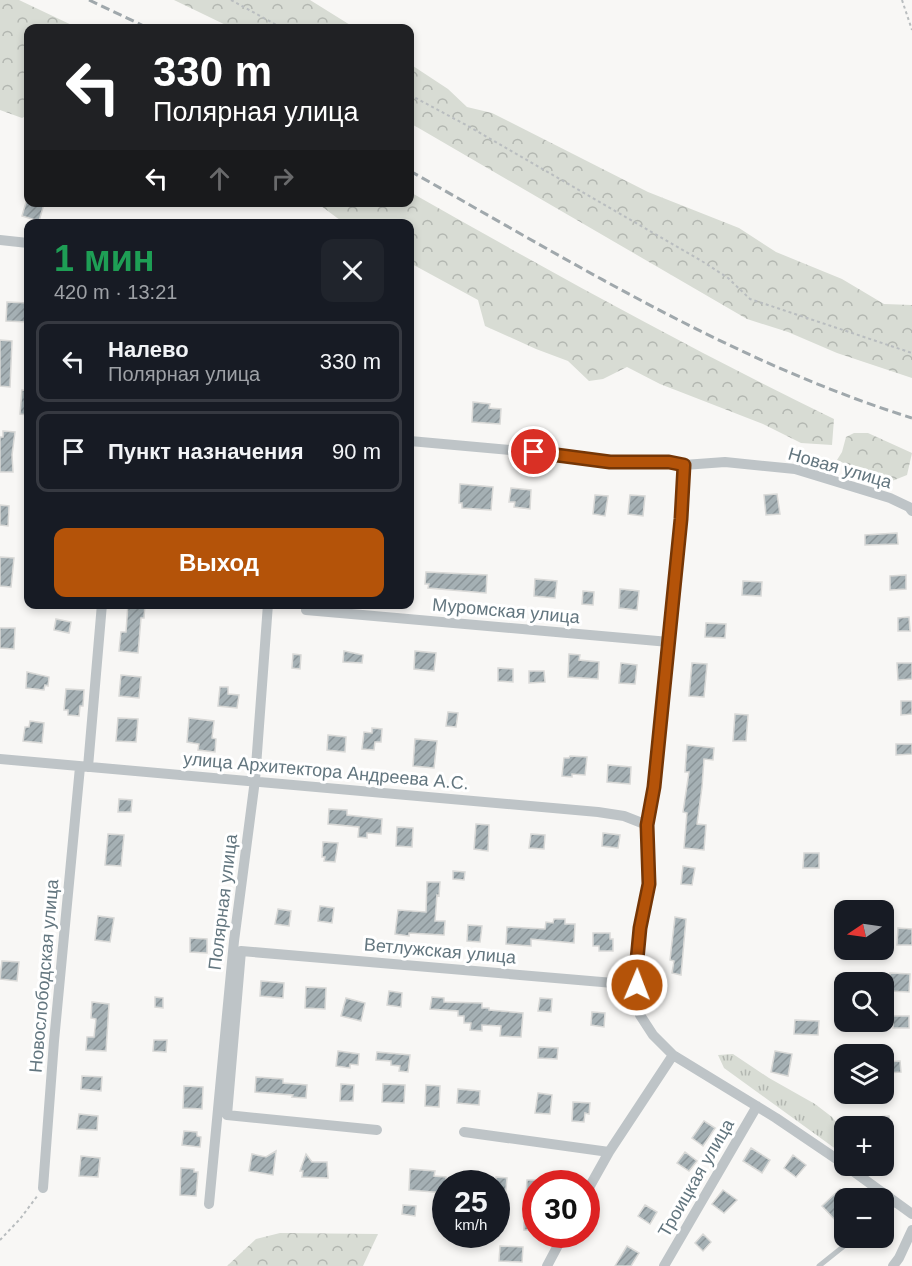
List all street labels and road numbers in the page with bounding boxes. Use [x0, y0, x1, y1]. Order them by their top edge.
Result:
street label: Новая улица [786, 444, 895, 493]
street label: Муромская улица [431, 595, 582, 627]
street label: улица Архитектора Андреева А.С. [182, 749, 470, 793]
street label: Полярная улица [205, 832, 241, 971]
street label: Новослободская улица [26, 877, 63, 1074]
street label: Ветлужская улица [363, 934, 518, 968]
street label: Троицкая улица [654, 1115, 738, 1241]

